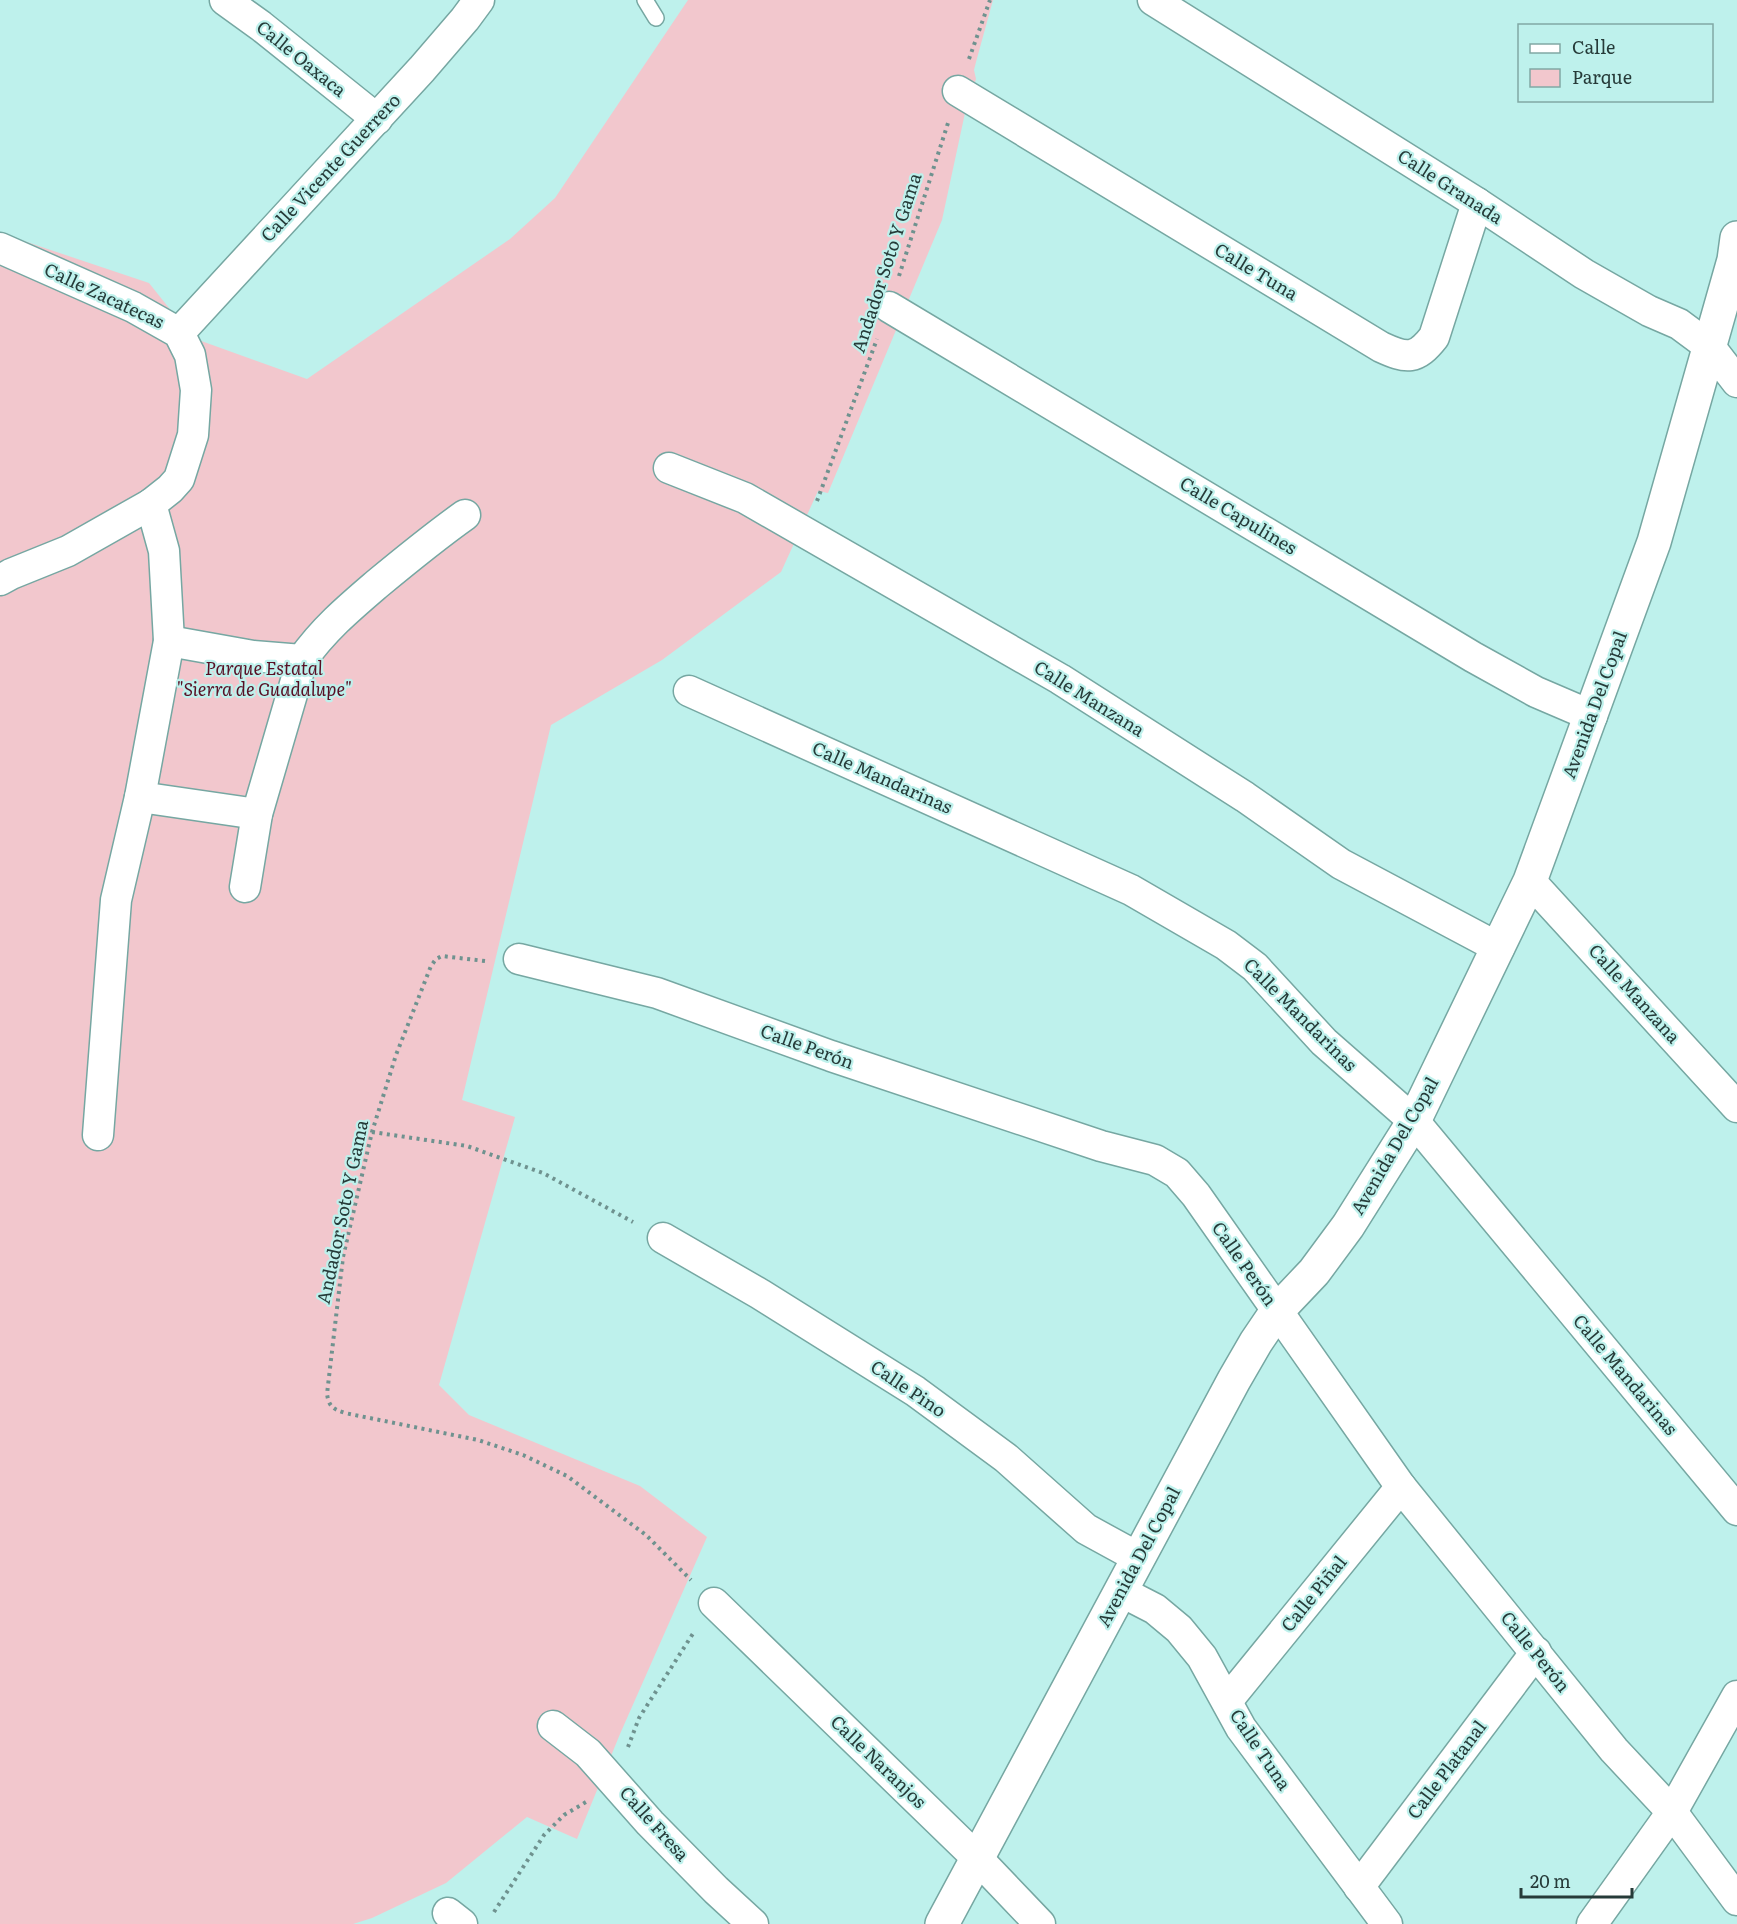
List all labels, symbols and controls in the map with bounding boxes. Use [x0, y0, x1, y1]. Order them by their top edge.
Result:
street label: Calle Oaxaca [251, 13, 353, 103]
legend [1518, 24, 1713, 102]
text: Calle [1572, 33, 1615, 60]
text: Parque [1572, 63, 1632, 90]
street label: Calle Vicente Guerrero [254, 87, 406, 247]
street label: Calle Granada [1393, 142, 1509, 230]
street label: Andador Soto Y Gama [844, 169, 928, 356]
street label: Calle Tuna [1210, 235, 1304, 306]
street label: Calle Zacatecas [40, 255, 169, 334]
street label: Calle Capulines [1175, 469, 1302, 560]
street label: Avenida Del Copal [1554, 627, 1633, 782]
street label: Calle Manzana [1029, 653, 1151, 743]
park label: Parque Estatal "Sierra de Guadalupe" [176, 654, 352, 702]
street label: Calle Mandarinas [808, 734, 957, 820]
street label: Calle Manzana [1583, 937, 1687, 1049]
street label: Calle Mandarinas [1238, 951, 1364, 1077]
street label: Calle Perón [757, 1016, 858, 1075]
street label: Avenida Del Copal [1343, 1071, 1444, 1219]
street label: Andador Soto Y Gama [309, 1117, 374, 1306]
street label: Calle Perón [1206, 1215, 1284, 1311]
street label: Calle Mandarinas [1567, 1308, 1685, 1440]
street label: Calle Pino [866, 1352, 952, 1423]
street label: Avenida Del Copal [1089, 1481, 1186, 1631]
street label: Calle Piñal [1274, 1549, 1352, 1637]
street label: Calle Perón [1495, 1605, 1577, 1698]
street label: Calle Tuna [1224, 1703, 1299, 1795]
street label: Calle Naranjos [825, 1708, 933, 1814]
street label: Calle Platanal [1400, 1714, 1492, 1824]
street label: Calle Fresa [614, 1779, 696, 1867]
scale bar [1521, 1861, 1632, 1899]
text: 20 m [1530, 1867, 1571, 1894]

